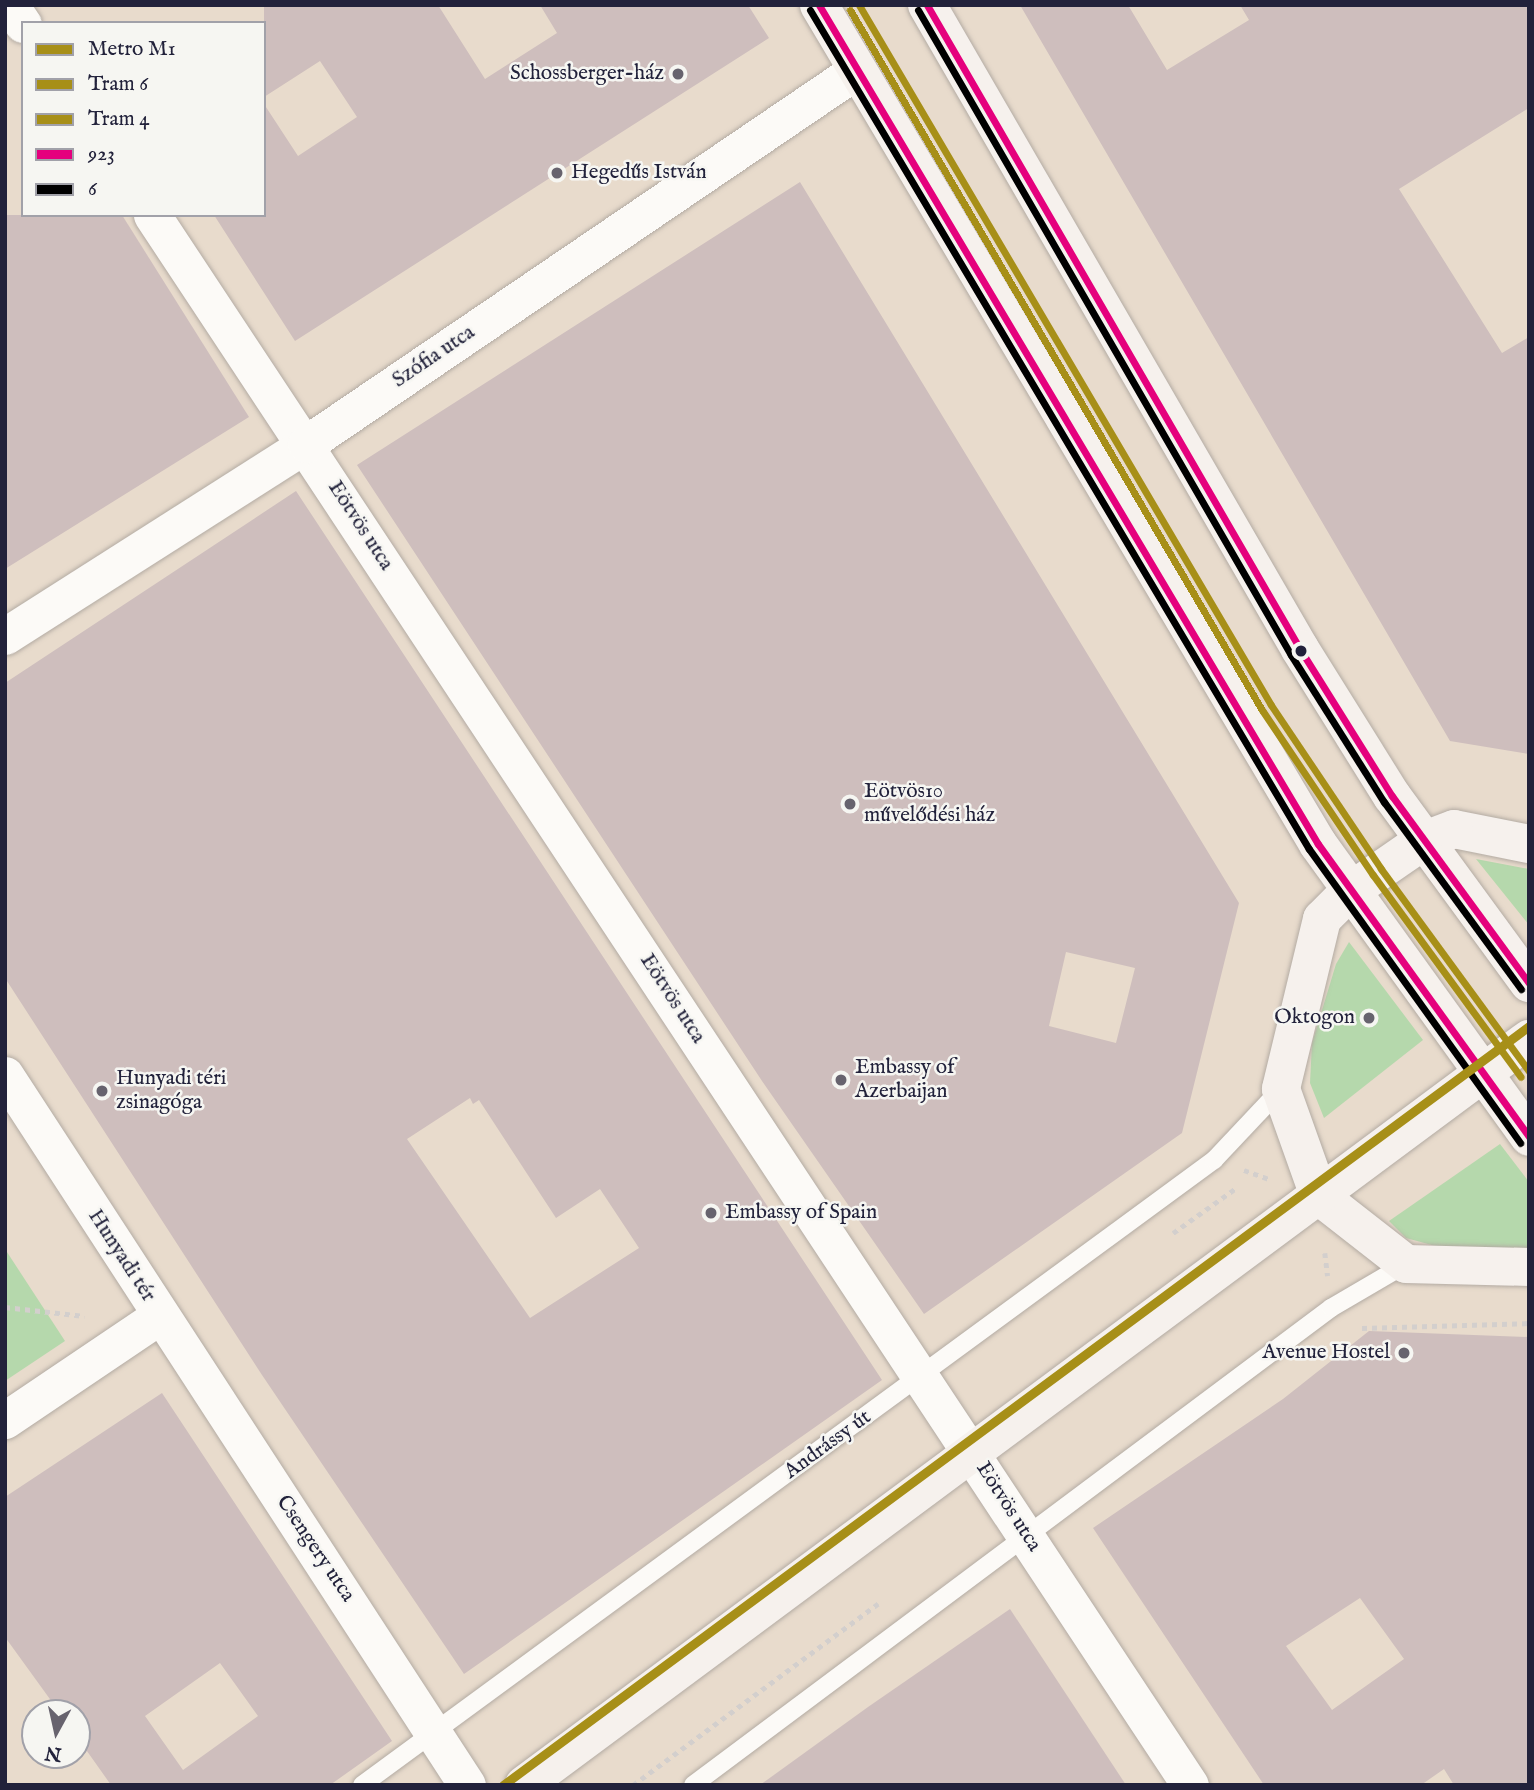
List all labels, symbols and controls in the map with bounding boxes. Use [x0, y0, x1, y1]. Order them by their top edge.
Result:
legend [21, 21, 266, 217]
text: Metro M1 [88, 36, 176, 63]
place label: Schossberger-ház [510, 61, 664, 87]
marker: Schossberger-ház [670, 66, 686, 82]
text: Tram 6 [88, 71, 148, 98]
text: Tram 4 [88, 106, 150, 133]
text: 923 [88, 141, 115, 168]
place label: Hegedűs István [571, 160, 707, 186]
marker: Hegedűs István [549, 165, 565, 181]
text: 6 [88, 176, 97, 203]
street label: Szófia utca [388, 320, 480, 394]
street label: Eötvös utca [322, 476, 398, 576]
unlabelled marker [1294, 644, 1308, 658]
place label: Eötvös10 művelődési ház [864, 779, 995, 829]
marker: Eötvös10 művelődési ház [842, 796, 858, 812]
street label: Eötvös utca [634, 949, 710, 1049]
place label: Oktogon [1274, 1005, 1355, 1031]
marker: Oktogon [1361, 1010, 1377, 1026]
place label: Embassy of Azerbaijan [855, 1055, 955, 1105]
place label: Hunyadi téri zsinagóga [116, 1066, 226, 1116]
marker: Embassy of Azerbaijan [833, 1072, 849, 1088]
marker: Hunyadi téri zsinagóga [94, 1083, 110, 1099]
place label: Embassy of Spain [725, 1200, 877, 1226]
street label: Hunyadi tér [82, 1205, 160, 1307]
marker: Embassy of Spain [703, 1205, 719, 1221]
place label: Avenue Hostel [1262, 1340, 1390, 1366]
marker: Avenue Hostel [1396, 1345, 1412, 1361]
street label: Andrássy út [780, 1405, 876, 1485]
street label: Eötvös utca [970, 1457, 1046, 1557]
street label: Csengery utca [270, 1491, 360, 1607]
north arrow [21, 1699, 91, 1769]
text: N [44, 1740, 63, 1766]

